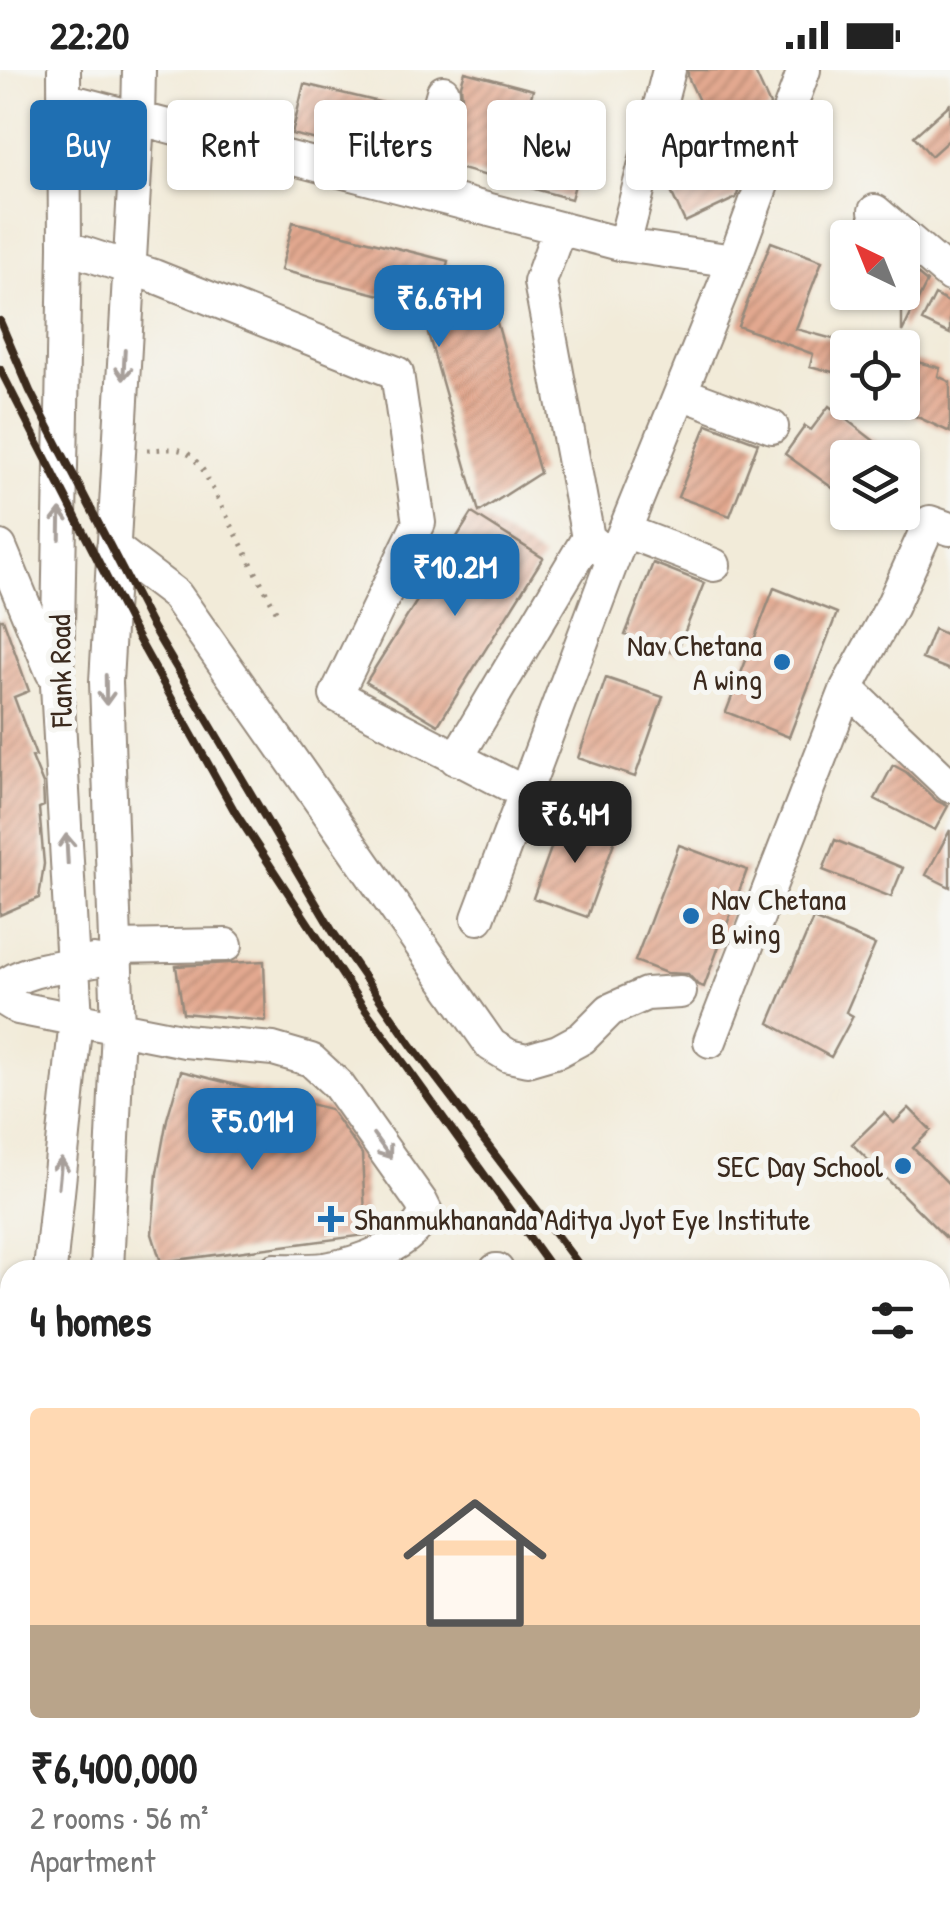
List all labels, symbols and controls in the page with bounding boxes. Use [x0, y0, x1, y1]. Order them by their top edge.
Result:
text: 22:20 [50, 9, 129, 61]
chip: Buy [30, 100, 147, 190]
chip: Rent [167, 100, 294, 190]
chip: Filters [314, 100, 467, 190]
chip: New [487, 100, 606, 190]
chip: Apartment [626, 100, 833, 190]
north arrow [830, 220, 920, 310]
map controls [830, 220, 920, 530]
pin: ₹6.67M [358, 265, 520, 350]
text: ₹6.67M [396, 276, 482, 319]
button: locate [830, 330, 920, 420]
one-way arrow [114, 349, 133, 381]
button: layers [830, 440, 920, 530]
one-way arrow [50, 509, 70, 542]
pin: ₹10.2M [374, 534, 536, 619]
text: ₹10.2M [412, 545, 498, 588]
street label: Flank Road [39, 614, 81, 729]
place label: Nav Chetana A wing [627, 625, 762, 699]
marker: Nav Chetana A wing [771, 651, 793, 673]
one-way arrow [97, 673, 116, 705]
pin: ₹6.4M [505, 781, 645, 866]
text: ₹6.4M [541, 792, 609, 835]
one-way arrow [57, 834, 76, 866]
place label: Nav Chetana B wing [711, 879, 846, 953]
marker: Nav Chetana B wing [680, 905, 702, 927]
pin: ₹5.01M [171, 1088, 333, 1173]
text: ₹5.01M [210, 1099, 294, 1142]
one-way arrow [371, 1131, 392, 1159]
place label: SEC Day School [717, 1146, 883, 1186]
marker: SEC Day School [892, 1155, 914, 1177]
one-way arrow [51, 1157, 70, 1190]
place label: Shanmukhananda Aditya Jyot Eye Institute [354, 1199, 811, 1239]
marker: Shanmukhananda Aditya Jyot Eye Institute [318, 1206, 344, 1232]
text: 4 homes [30, 1292, 151, 1349]
icon: filters [865, 1293, 920, 1348]
icon: home [385, 1473, 565, 1653]
text: ₹6,400,000 [30, 1739, 198, 1796]
text: 2 rooms · 56 m² [30, 1796, 208, 1839]
text: Apartment [30, 1839, 155, 1882]

